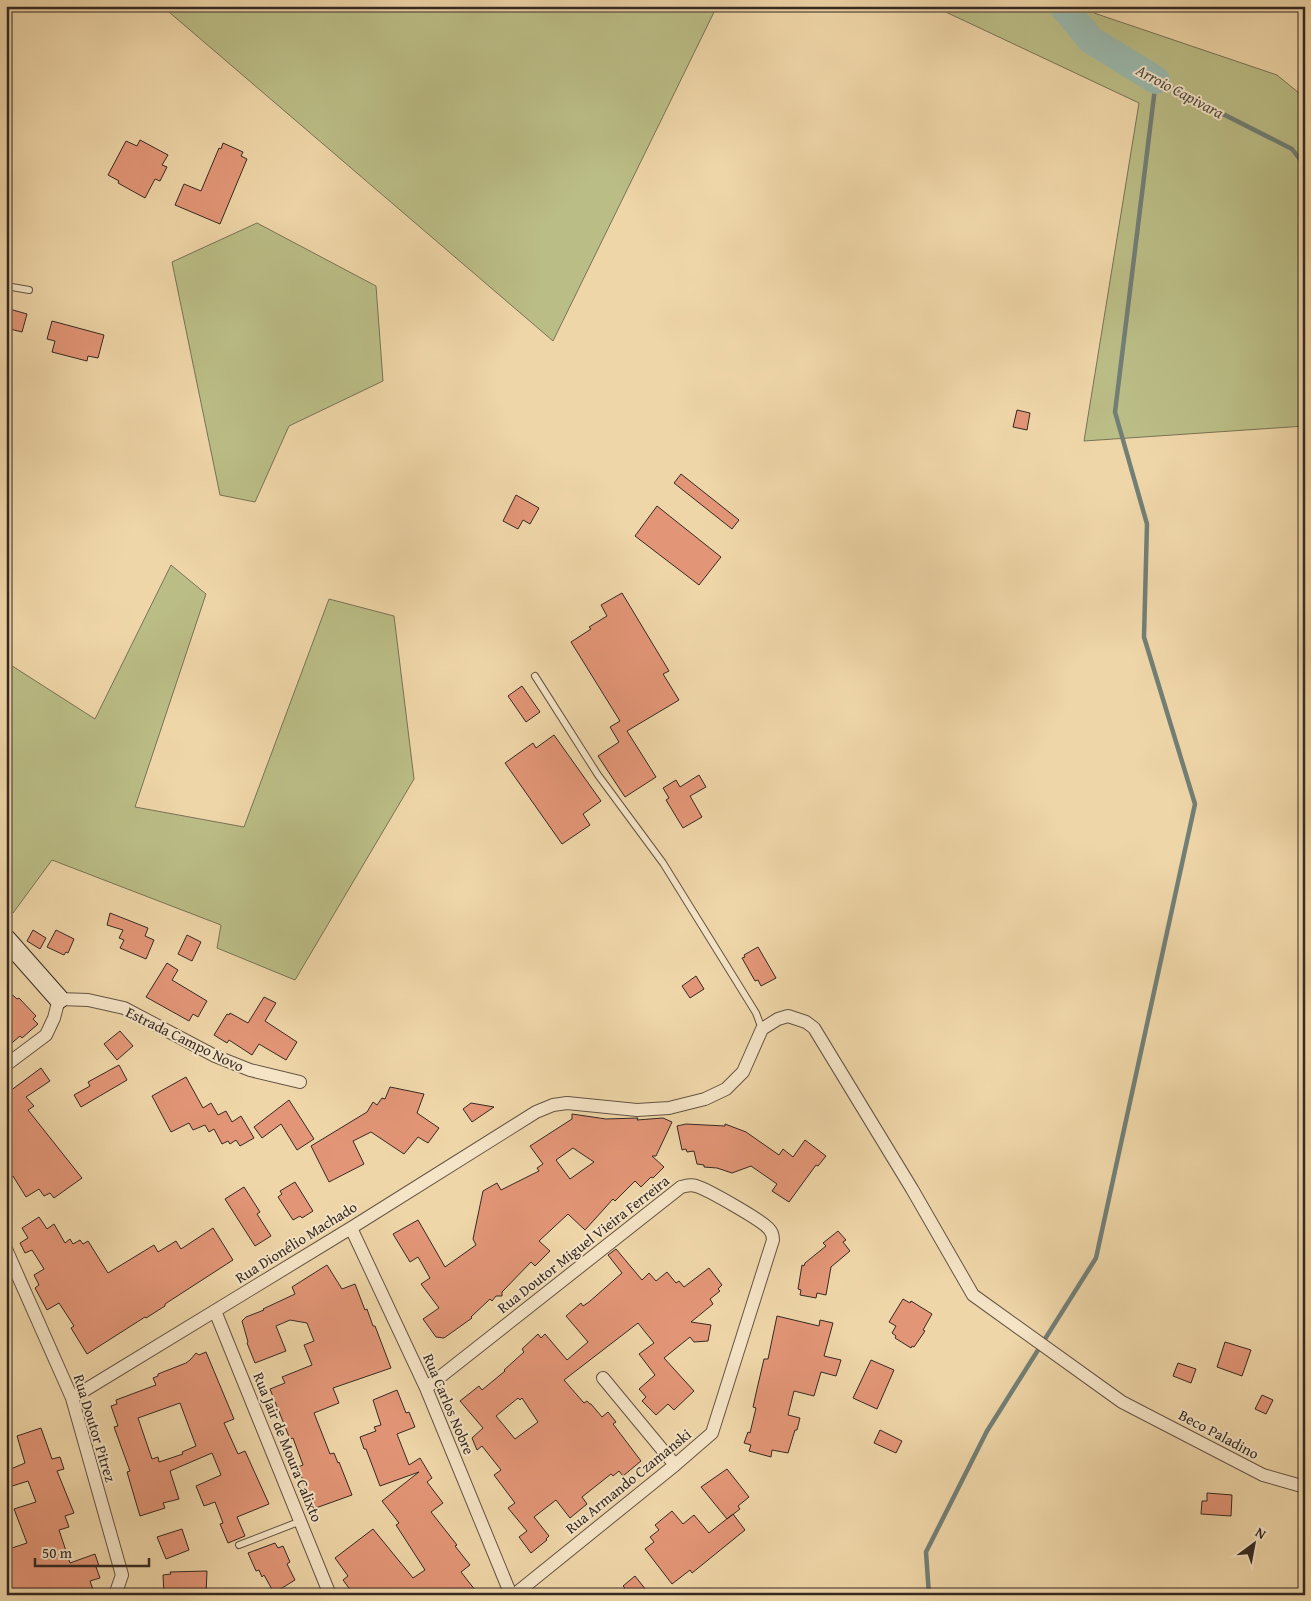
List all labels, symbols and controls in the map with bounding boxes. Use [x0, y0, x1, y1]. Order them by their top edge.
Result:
water label: Arroio Capivara [1131, 57, 1229, 125]
street label: Estrada Campo Novo [122, 1001, 248, 1077]
street label: Rua Doutor Miguel Vieira Ferreira [493, 1170, 673, 1318]
street label: Rua Dionélio Machado [231, 1196, 361, 1288]
street label: Rua Carlos Nobre [418, 1350, 480, 1458]
street label: Rua Jair de Moura Calixto [248, 1369, 328, 1525]
street label: Rua Doutor Pitrez [69, 1372, 121, 1485]
street label: Beco Paladino [1175, 1404, 1263, 1464]
street label: Rua Armando Czamanski [561, 1424, 695, 1538]
north arrow [1228, 1518, 1278, 1568]
text: N [1252, 1522, 1271, 1544]
scale bar [35, 1536, 149, 1568]
text: 50 m [42, 1542, 73, 1563]

